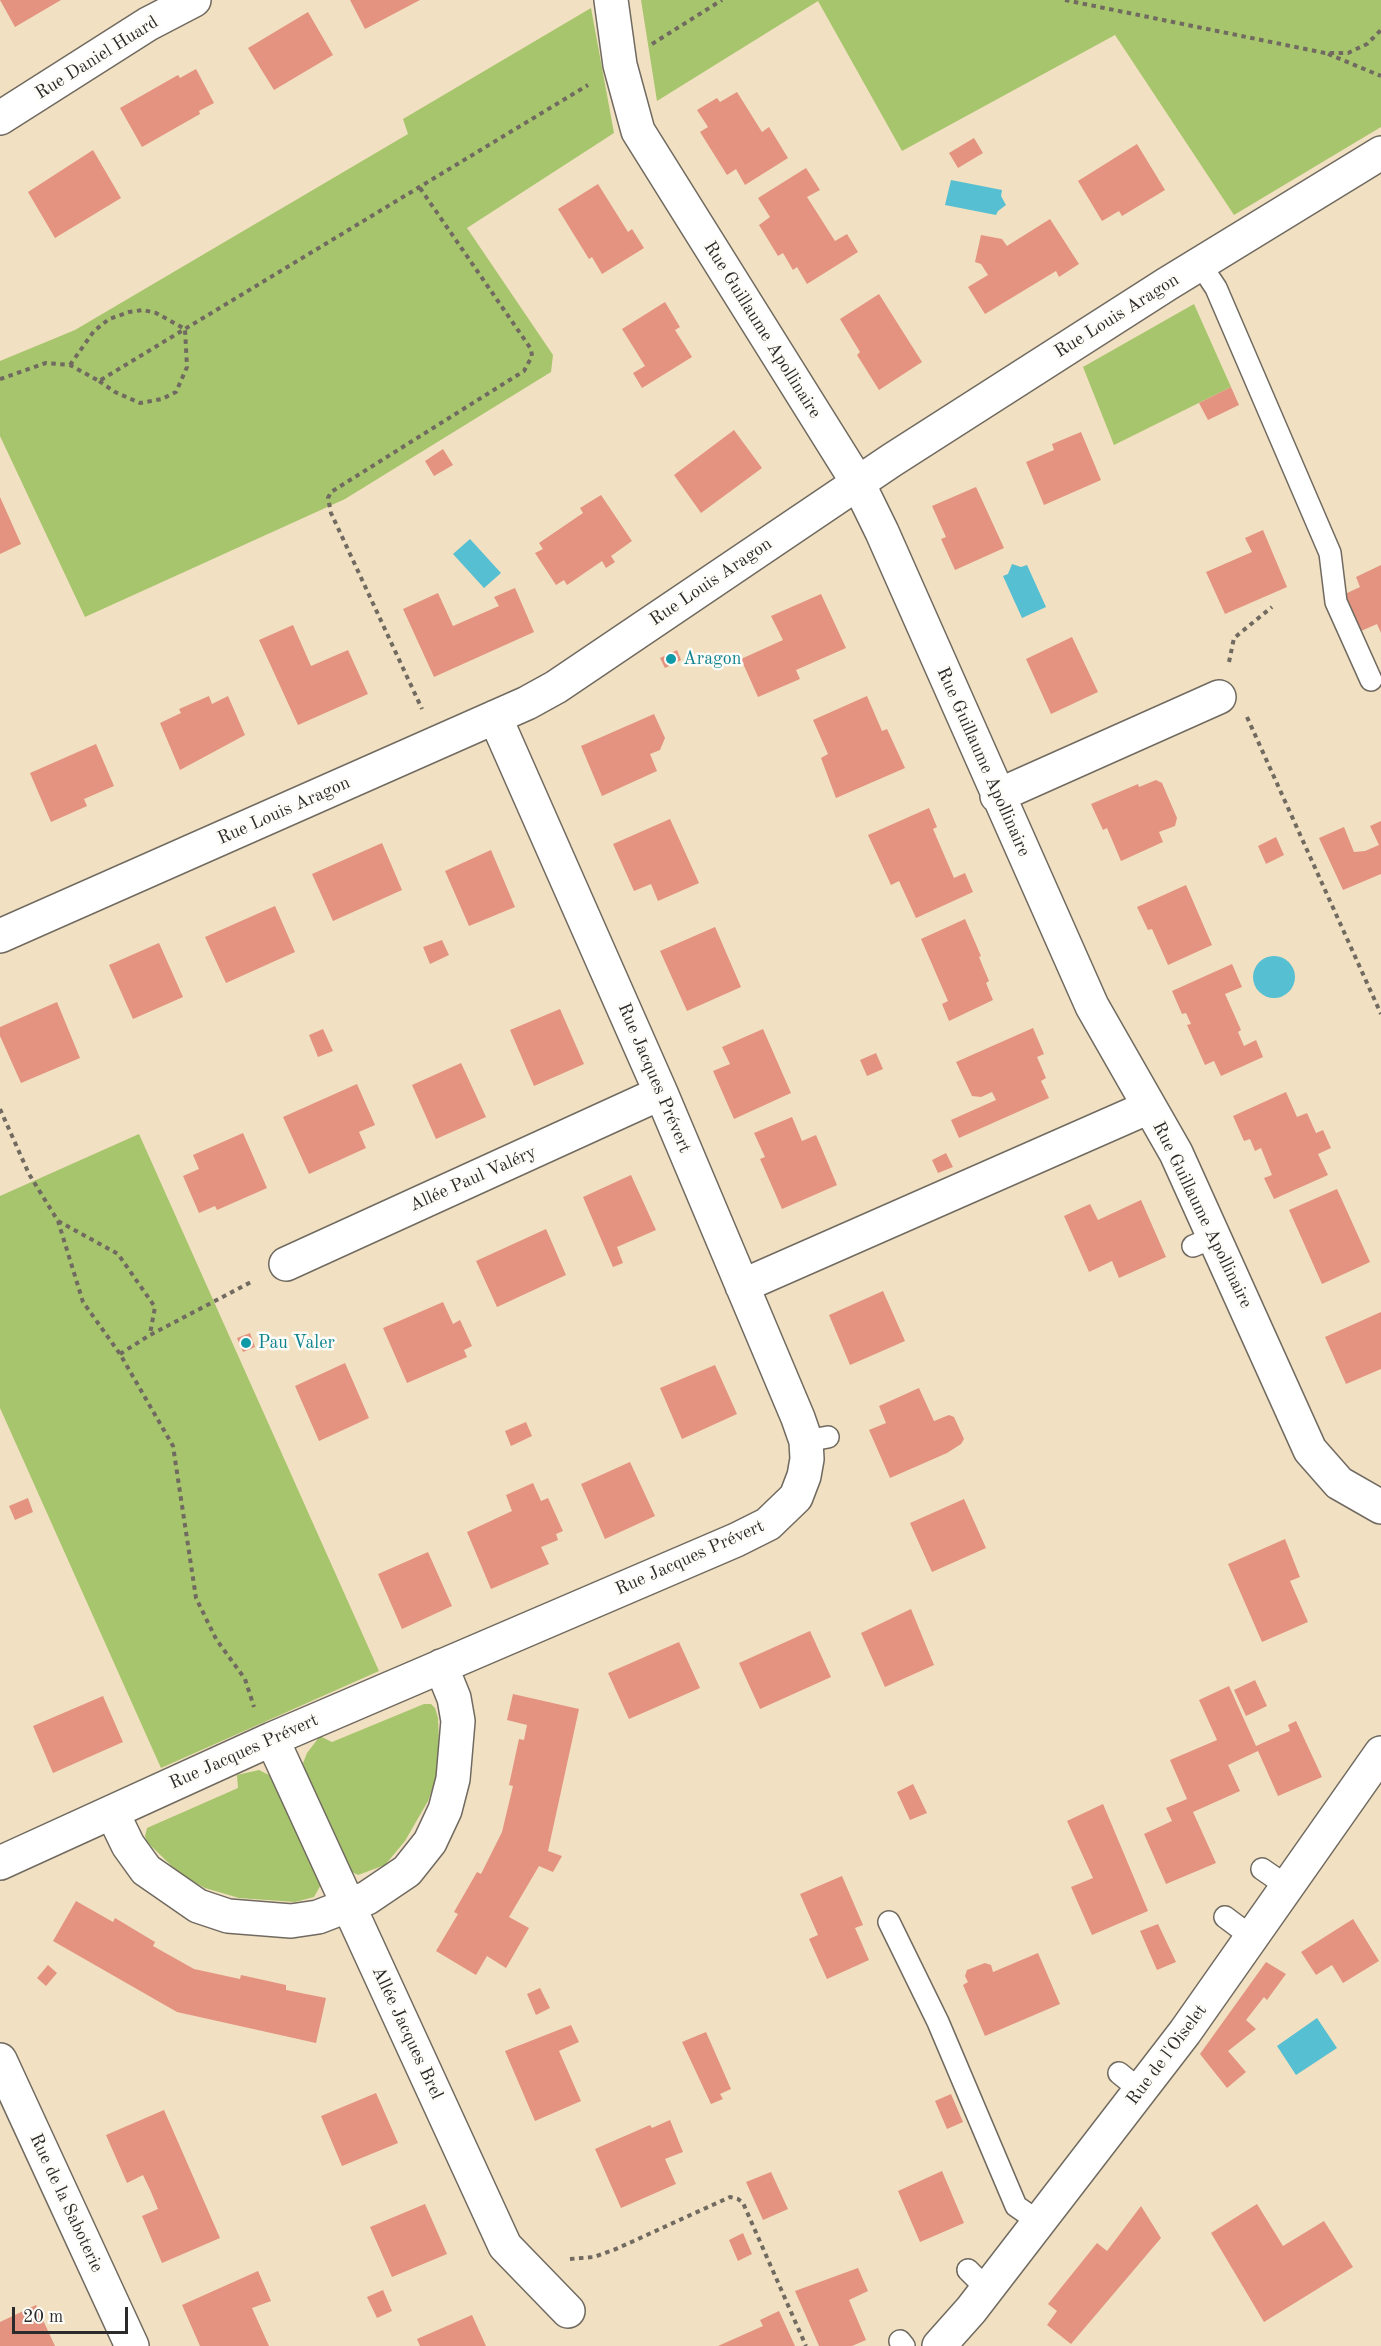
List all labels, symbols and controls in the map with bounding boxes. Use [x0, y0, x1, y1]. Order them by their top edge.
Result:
street label: Rue Daniel Huard [31, 11, 163, 105]
street label: Rue Guillaume Apollinaire [699, 237, 825, 423]
street label: Rue Louis Aragon [1051, 269, 1183, 363]
street label: Rue Louis Aragon [646, 533, 776, 631]
place label: Aragon [683, 648, 741, 670]
marker: Aragon [664, 652, 678, 666]
street label: Rue Guillaume Apollinaire [931, 664, 1035, 860]
street label: Rue Louis Aragon [215, 772, 353, 850]
street label: Rue Jacques Prévert [613, 1000, 695, 1156]
street label: Rue Guillaume Apollinaire [1147, 1118, 1257, 1312]
street label: Allée Paul Valéry [406, 1141, 540, 1217]
place label: Pau Valer [258, 1332, 335, 1354]
marker: Pau Valer [239, 1336, 253, 1350]
street label: Rue Jacques Prévert [612, 1515, 768, 1601]
street label: Rue Jacques Prévert [166, 1709, 322, 1795]
street label: Allée Jacques Brel [367, 1963, 447, 2103]
street label: Rue de l'Oiselet [1122, 2000, 1212, 2110]
street label: Rue de la Saboterie [24, 2130, 108, 2276]
scale bar [15, 2295, 130, 2333]
text: 20 m [23, 2308, 63, 2326]

